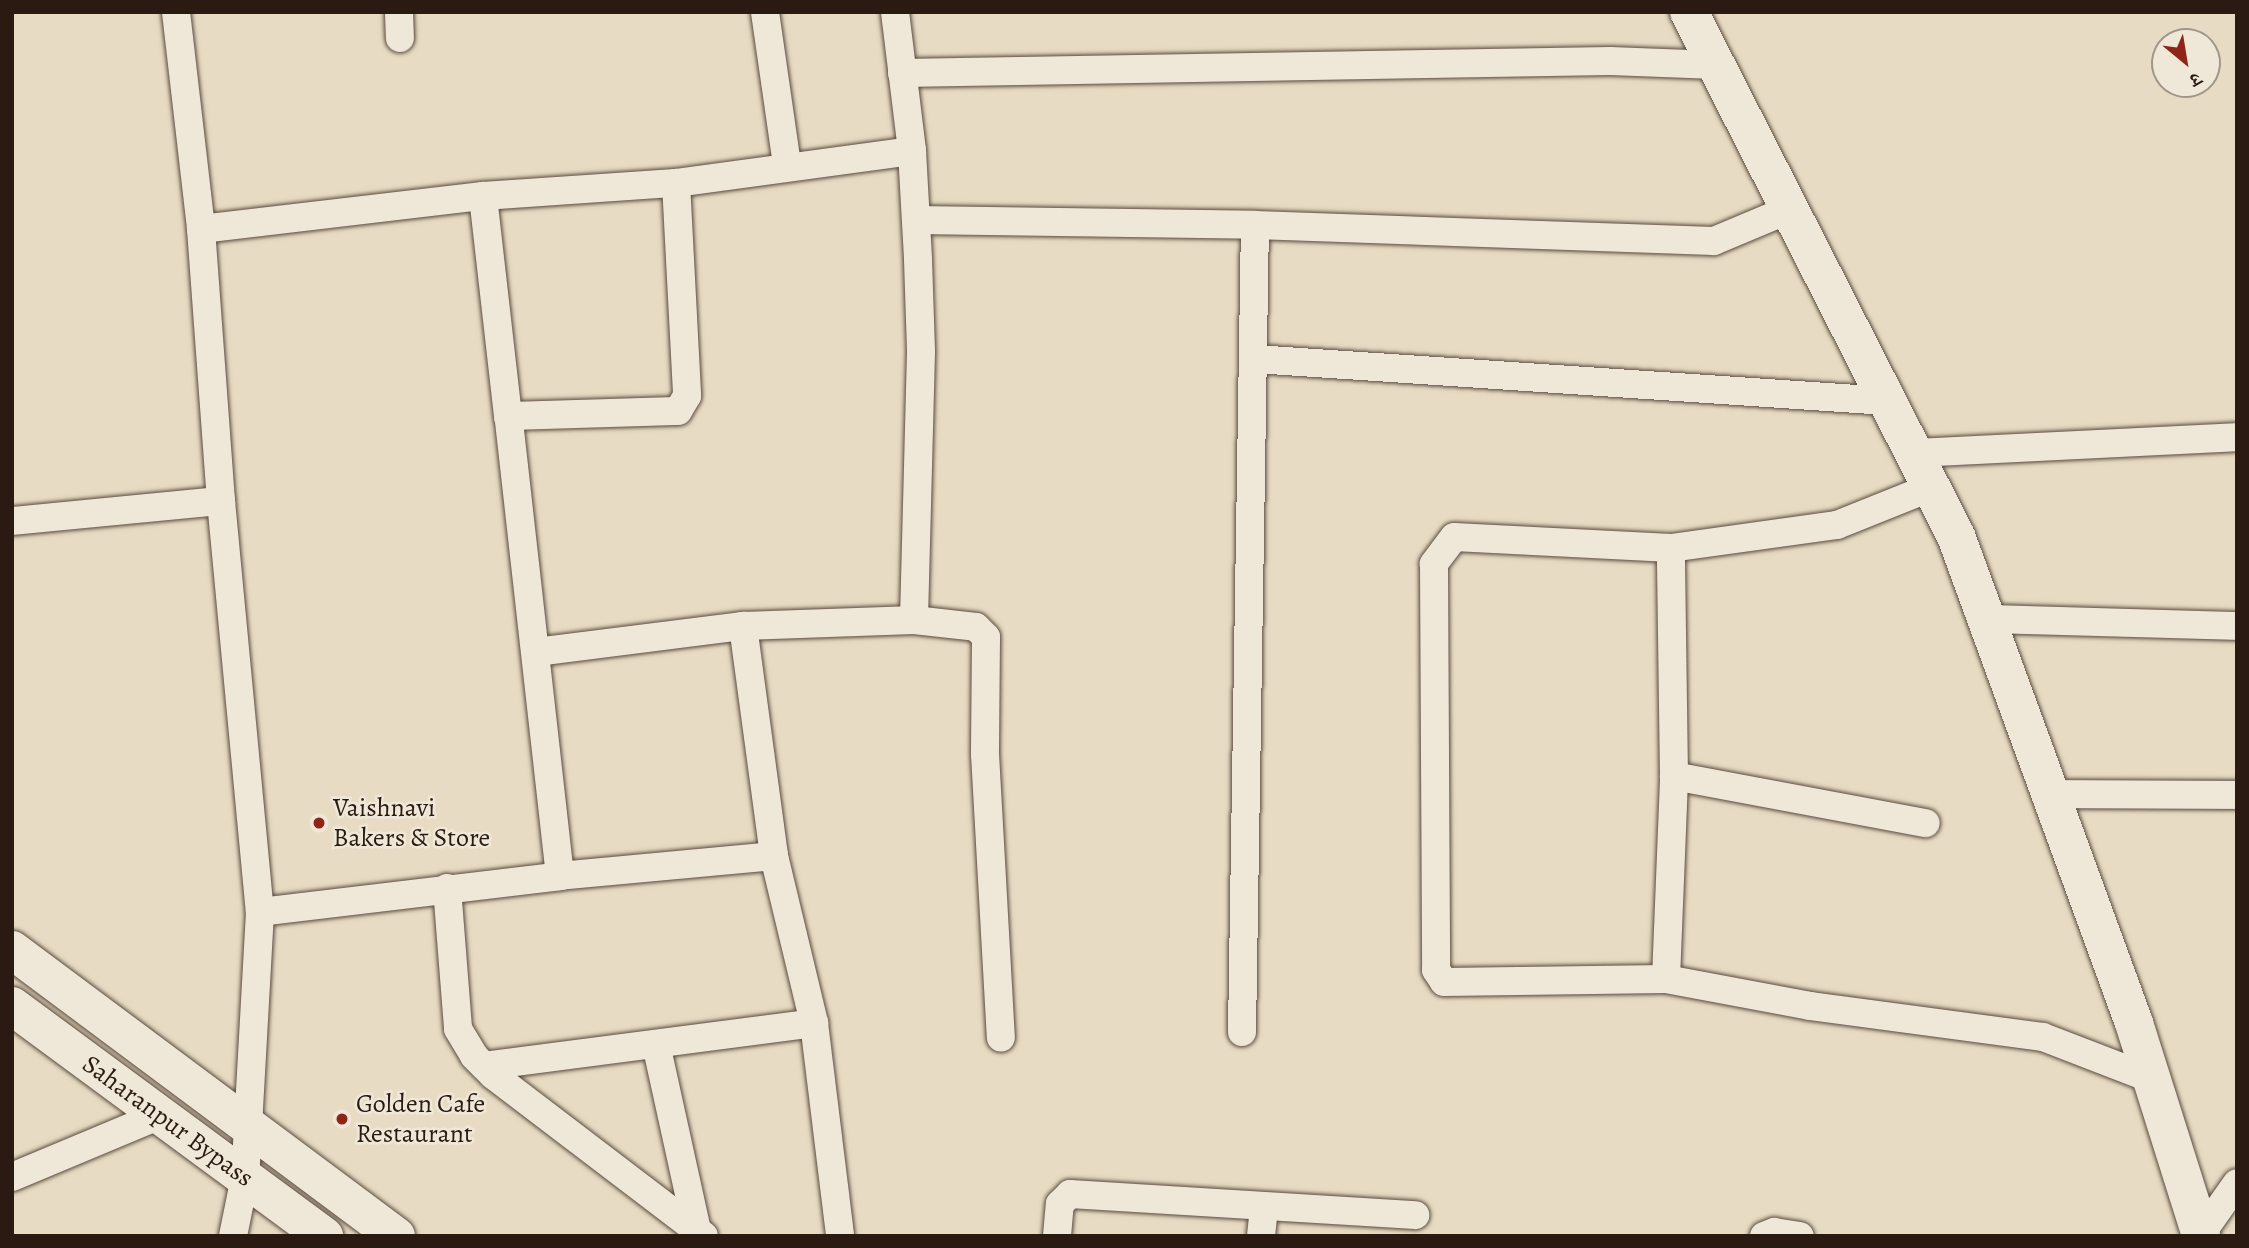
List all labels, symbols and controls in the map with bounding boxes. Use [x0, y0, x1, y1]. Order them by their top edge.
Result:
north arrow [2151, 28, 2221, 98]
text: उ [2185, 66, 2206, 93]
place label: Vaishnavi Bakers & Store [333, 792, 490, 854]
marker: Vaishnavi Bakers & Store [311, 815, 327, 831]
street label: Saharanpur Bypass [76, 1048, 260, 1194]
place label: Golden Cafe Restaurant [356, 1088, 485, 1150]
marker: Golden Cafe Restaurant [334, 1111, 350, 1127]

